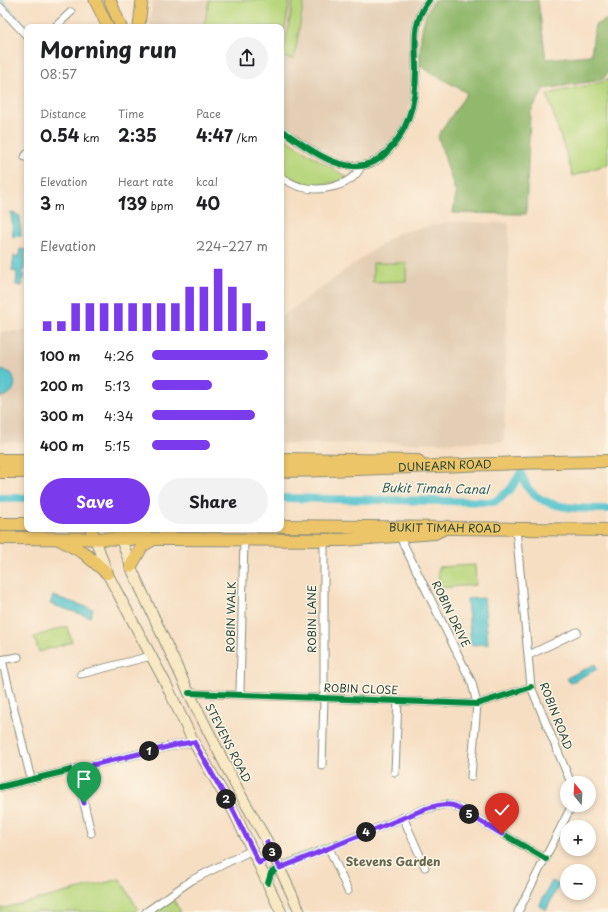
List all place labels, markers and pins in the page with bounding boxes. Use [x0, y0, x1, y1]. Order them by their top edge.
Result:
pin: 1 [139, 741, 159, 761]
pin [67, 762, 101, 803]
pin: 2 [216, 789, 236, 809]
pin [485, 793, 519, 834]
pin: 5 [459, 804, 479, 824]
pin: 4 [356, 822, 376, 842]
pin: 3 [262, 842, 282, 862]

